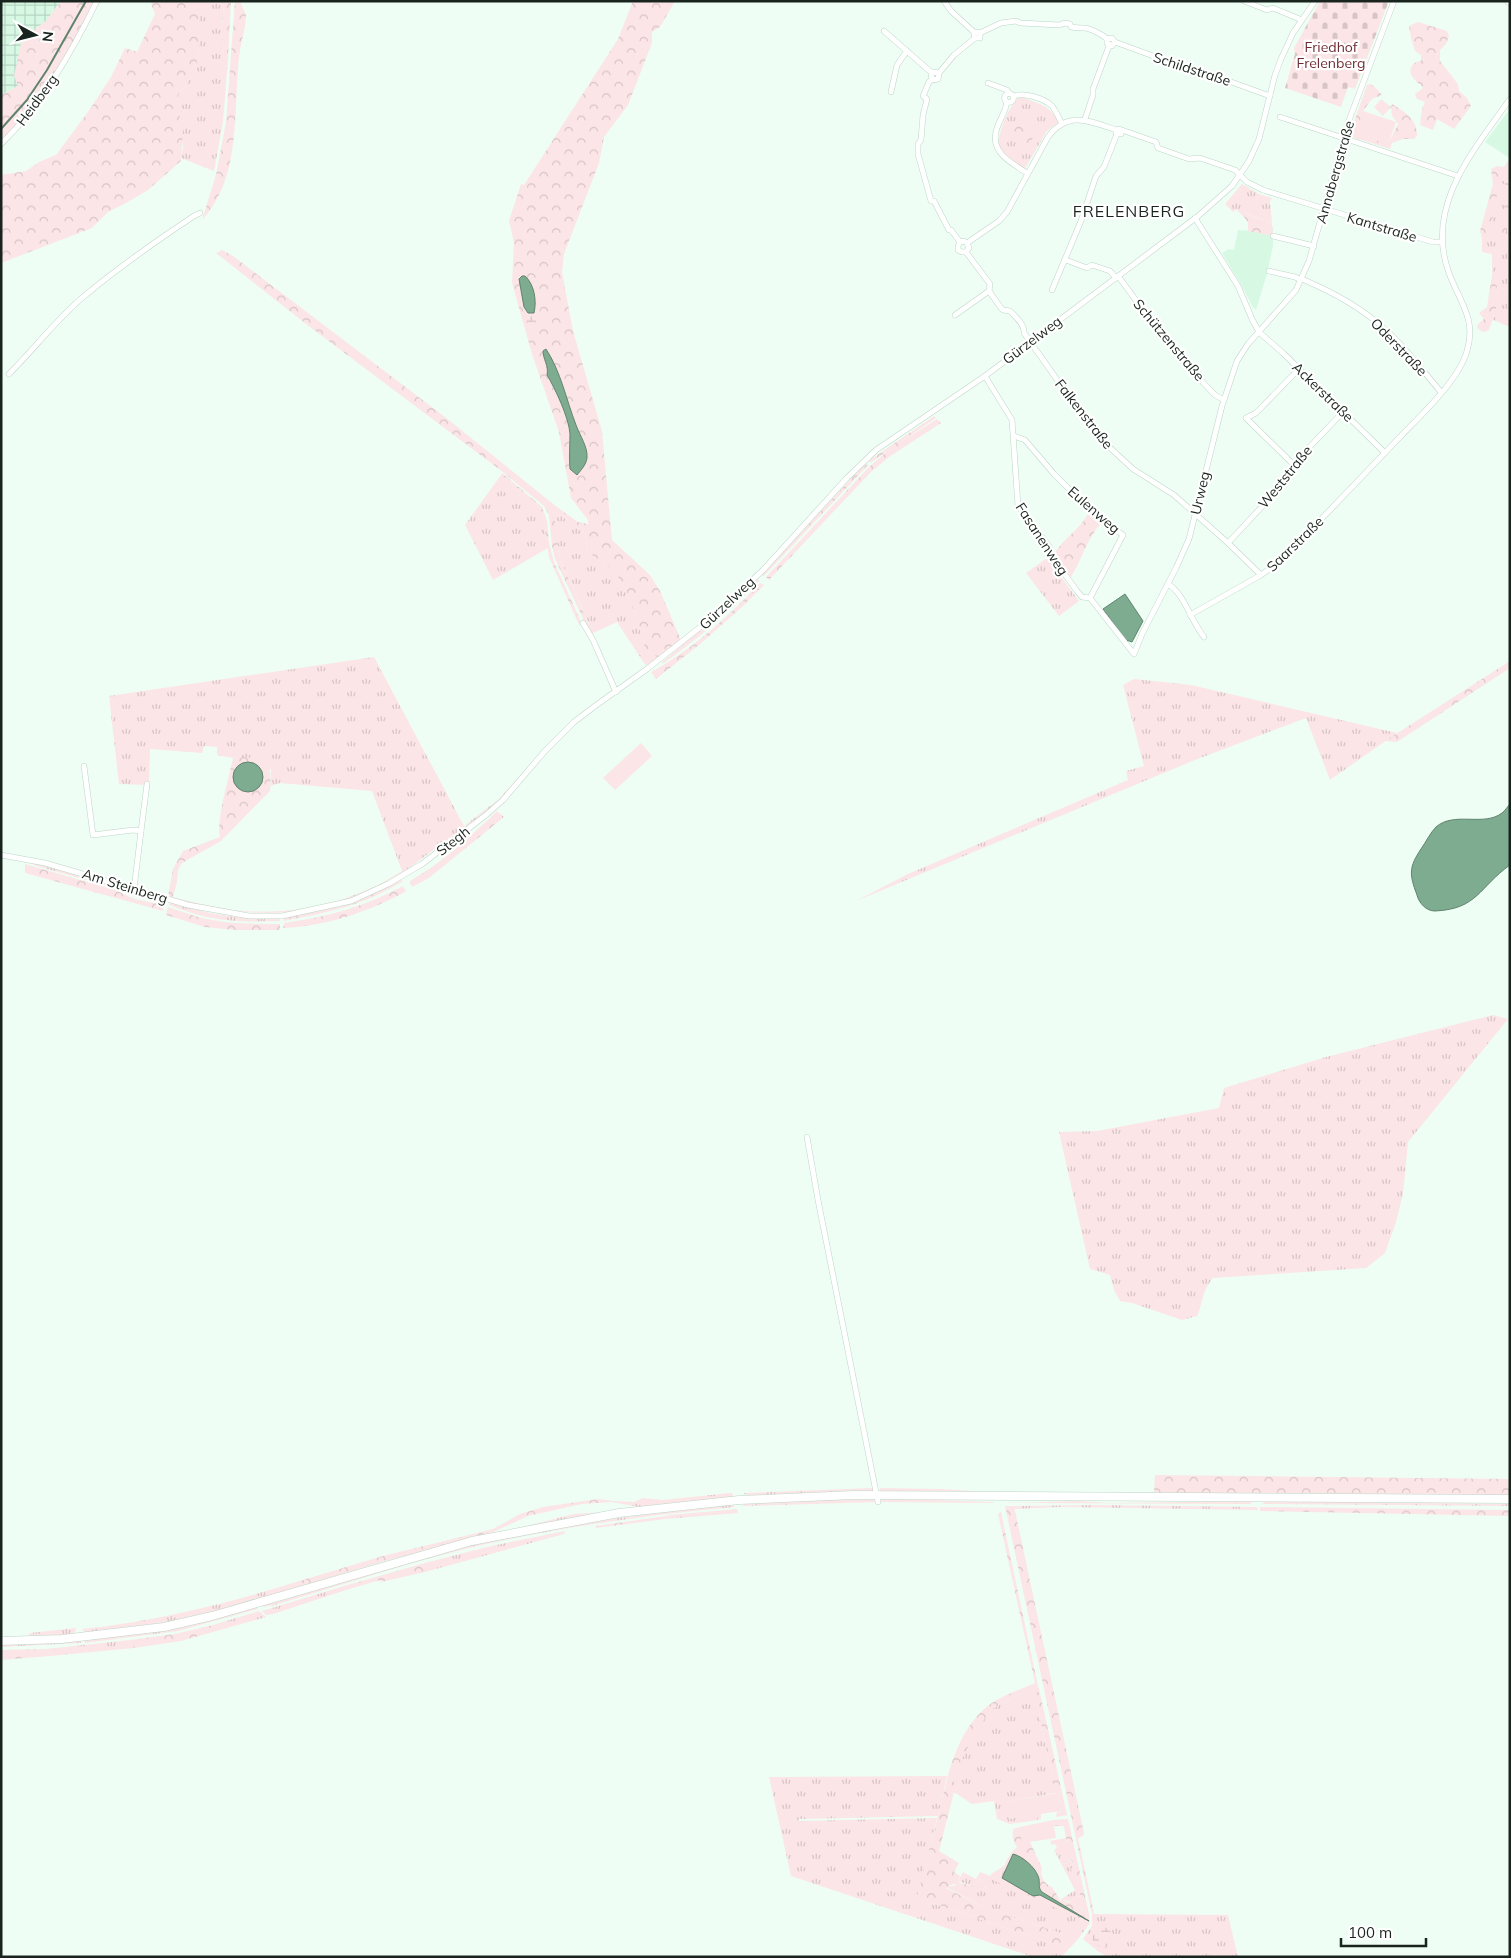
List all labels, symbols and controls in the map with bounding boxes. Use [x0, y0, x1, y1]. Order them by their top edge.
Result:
north arrow [10, 10, 60, 60]
text: N [38, 30, 57, 43]
park label: Friedhof Frelenberg [1297, 38, 1365, 72]
street label: Schildstraße [1151, 48, 1233, 90]
street label: Heidberg [12, 71, 62, 129]
street label: Annabergstraße [1312, 118, 1358, 226]
district label: FRELENBERG [1073, 201, 1185, 221]
street label: Kantstraße [1345, 208, 1419, 246]
street label: Schützenstraße [1129, 295, 1209, 385]
street label: Gürzelweg [999, 312, 1065, 368]
street label: Oderstraße [1367, 314, 1431, 380]
street label: Ackerstraße [1289, 358, 1357, 426]
street label: Falkenstraße [1051, 375, 1117, 453]
street label: Weststraße [1254, 442, 1316, 512]
street label: Urweg [1186, 470, 1214, 516]
street label: Eulenweg [1064, 482, 1124, 538]
street label: Fasanenweg [1012, 499, 1072, 579]
street label: Saarstraße [1263, 512, 1327, 576]
street label: Gürzelweg [695, 573, 759, 633]
street label: Stegh [433, 822, 473, 860]
street label: Am Steinberg [80, 864, 170, 908]
scale bar [1341, 1916, 1426, 1948]
text: 100 m [1348, 1923, 1392, 1942]

